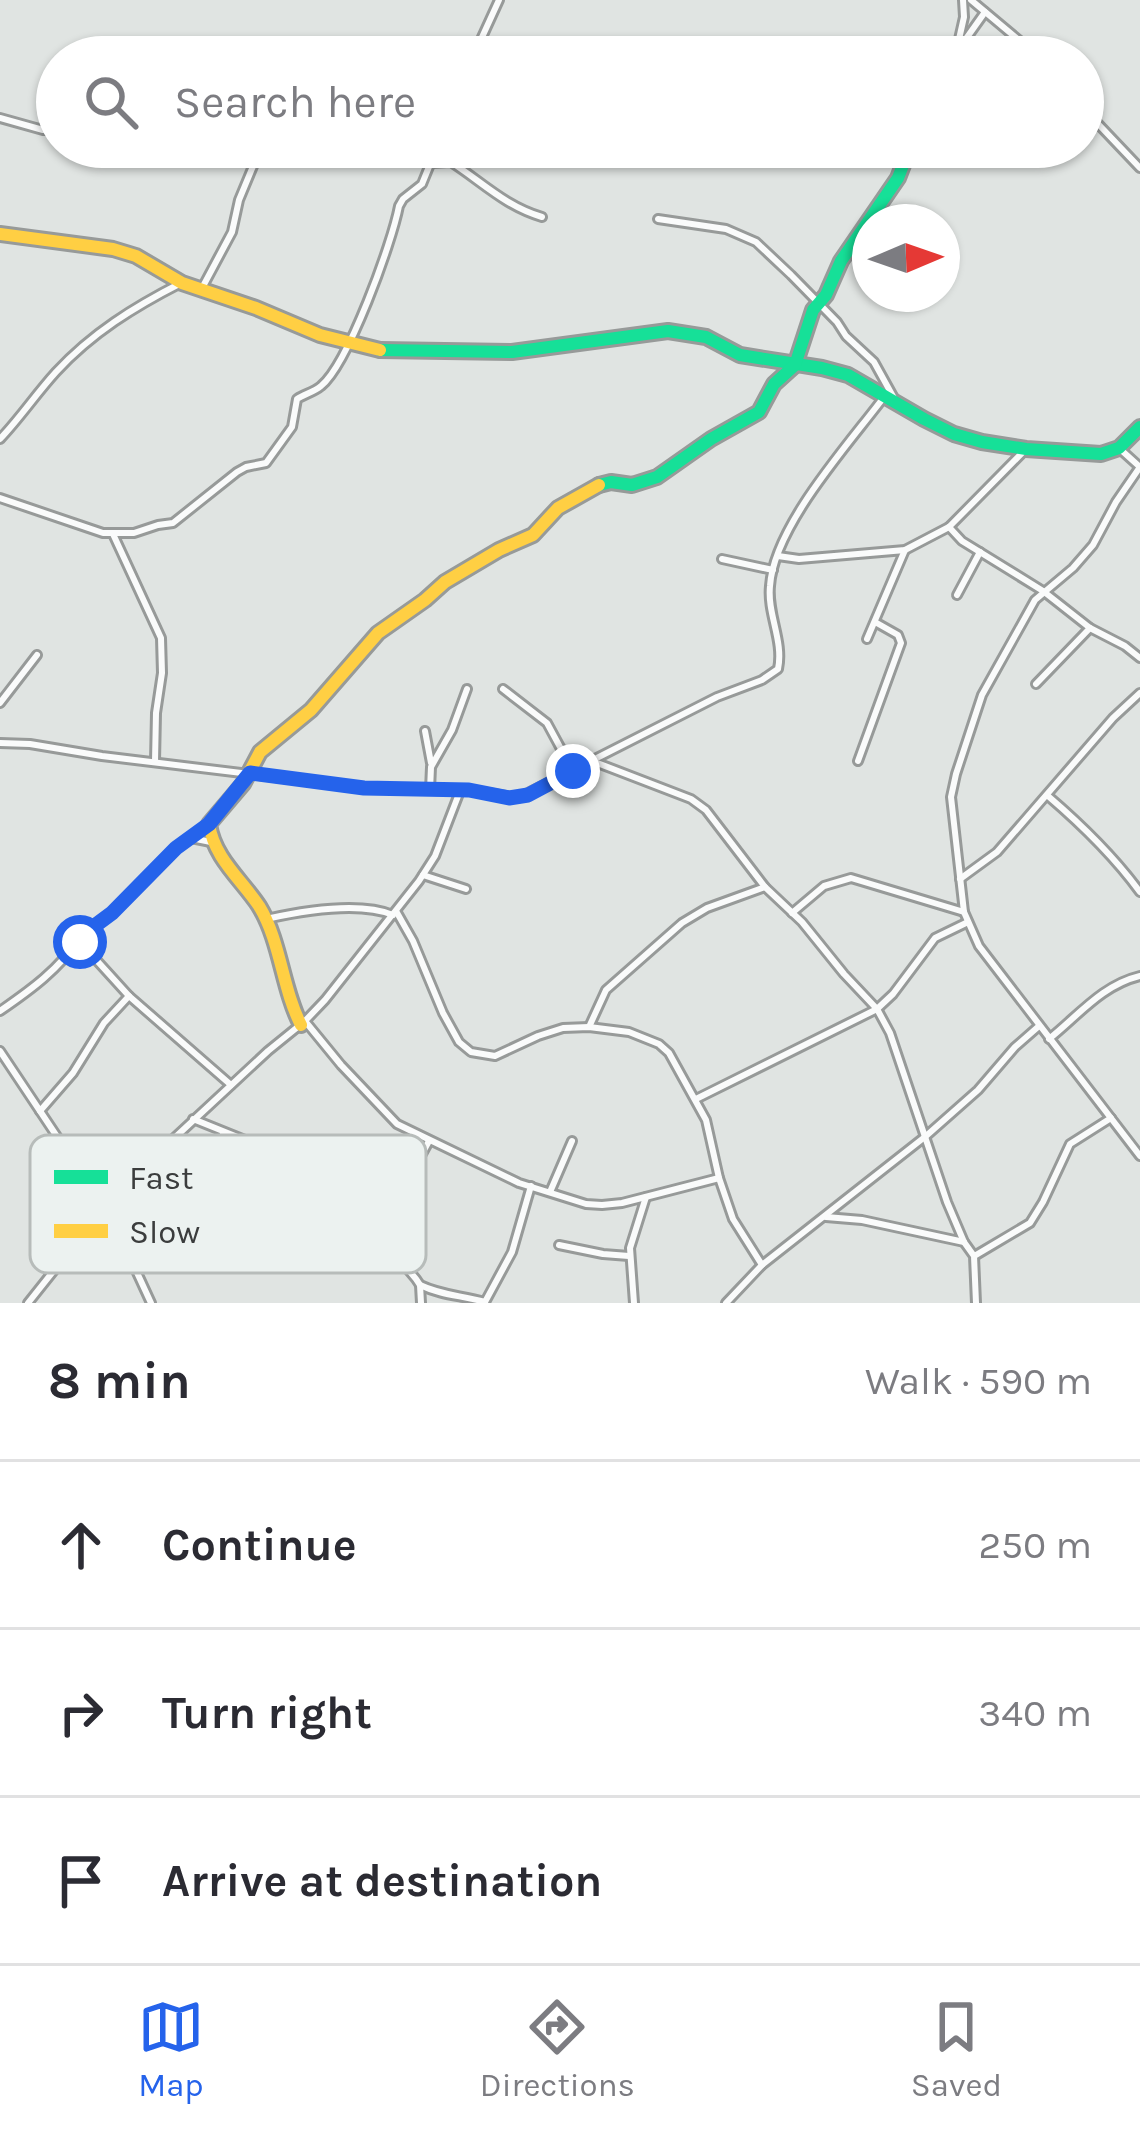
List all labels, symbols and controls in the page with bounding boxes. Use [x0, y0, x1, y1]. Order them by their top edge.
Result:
search box [36, 36, 1104, 168]
icon: search [78, 69, 144, 135]
text: Search here [174, 76, 416, 128]
north arrow [852, 204, 960, 312]
route end [546, 744, 600, 798]
route start [53, 915, 107, 969]
legend [30, 1135, 426, 1273]
text: Fast [129, 1159, 193, 1197]
text: Slow [129, 1213, 200, 1251]
text: 8 min [48, 1351, 191, 1411]
text: Walk · 590 m [865, 1358, 1092, 1404]
icon: ahead [48, 1512, 114, 1578]
text: Continue [162, 1519, 357, 1571]
text: 250 m [978, 1522, 1092, 1568]
icon: right [48, 1680, 114, 1746]
text: Turn right [162, 1687, 372, 1739]
text: 340 m [978, 1690, 1092, 1736]
icon: arrive [48, 1848, 114, 1914]
text: Arrive at destination [162, 1855, 602, 1907]
tab: Map [138, 1994, 204, 2104]
tab: Directions [480, 1994, 635, 2104]
tab: Saved [911, 1994, 1002, 2104]

